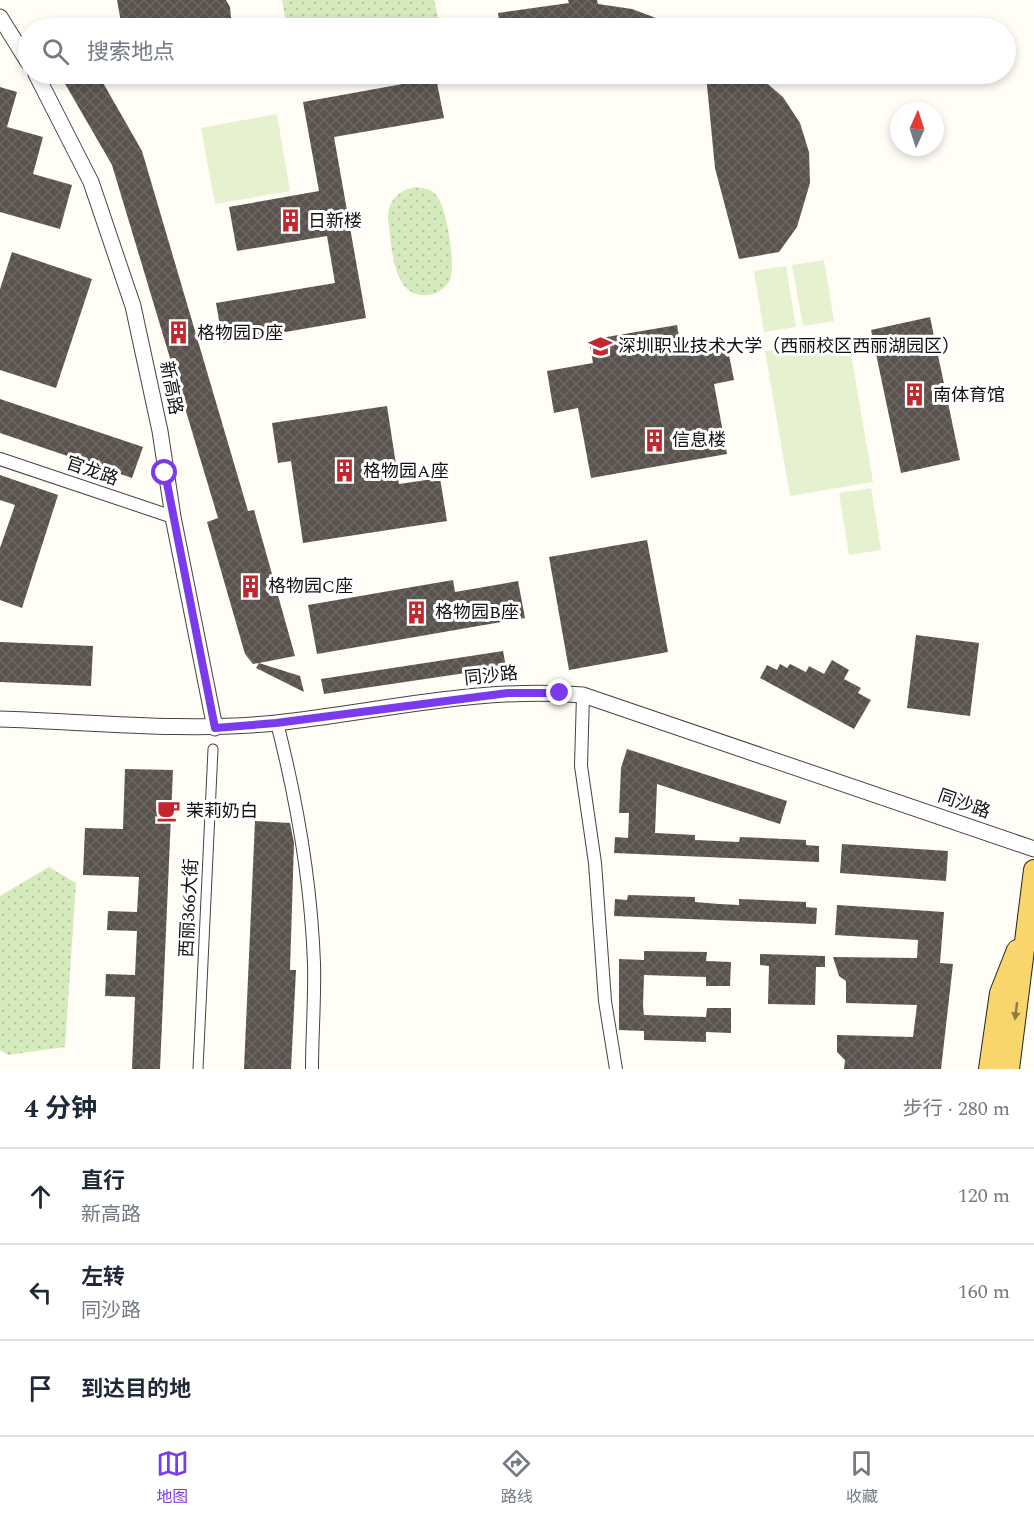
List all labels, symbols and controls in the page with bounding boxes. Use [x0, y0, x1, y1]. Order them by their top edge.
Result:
search box [18, 18, 1016, 84]
icon: search [39, 35, 72, 68]
text: 搜索地点 [87, 36, 175, 69]
north arrow [890, 102, 944, 156]
building icon: 日新楼 [277, 208, 303, 234]
place label: 日新楼 [308, 208, 362, 235]
building icon: 格物园D座 [166, 320, 192, 346]
place label: 格物园D座 [197, 320, 283, 347]
school or university icon: 深圳职业技术大学（西丽校区西丽湖园区） [587, 333, 613, 359]
place label: 深圳职业技术大学（西丽校区西丽湖园区） [618, 333, 960, 360]
street label: 新高路 [153, 359, 189, 417]
building icon: 南体育馆 [902, 382, 928, 408]
place label: 南体育馆 [933, 382, 1005, 409]
building icon: 信息楼 [641, 427, 667, 453]
place label: 信息楼 [672, 427, 726, 454]
street label: 官龙路 [62, 449, 122, 493]
building icon: 格物园A座 [332, 458, 358, 484]
place label: 格物园A座 [363, 458, 449, 485]
route start [151, 459, 177, 485]
building icon: 格物园C座 [237, 573, 263, 599]
place label: 格物园C座 [268, 573, 353, 600]
building icon: 格物园B座 [404, 599, 430, 625]
place label: 格物园B座 [435, 599, 519, 626]
street label: 同沙路 [463, 660, 519, 692]
route end [546, 679, 572, 705]
street label: 同沙路 [934, 782, 994, 826]
cafe icon: 茉莉奶白 [155, 798, 181, 824]
place label: 茉莉奶白 [186, 798, 258, 825]
street label: 西丽366大街 [173, 858, 205, 958]
one-way arrow [1011, 1002, 1021, 1021]
text: 4 分钟 [24, 1089, 97, 1129]
text: 步行 · 280 m [903, 1094, 1010, 1124]
text: 直行 [81, 1165, 125, 1198]
icon: ahead [24, 1180, 57, 1213]
text: 120 m [958, 1181, 1010, 1211]
text: 新高路 [81, 1200, 141, 1230]
text: 左转 [81, 1261, 125, 1294]
icon: left [24, 1276, 57, 1309]
text: 160 m [958, 1277, 1010, 1307]
text: 同沙路 [81, 1296, 141, 1326]
icon: arrive [24, 1372, 57, 1405]
text: 到达目的地 [81, 1373, 191, 1406]
tab: 地图 [156, 1447, 189, 1509]
tab: 路线 [500, 1447, 533, 1509]
tab: 收藏 [845, 1447, 878, 1509]

